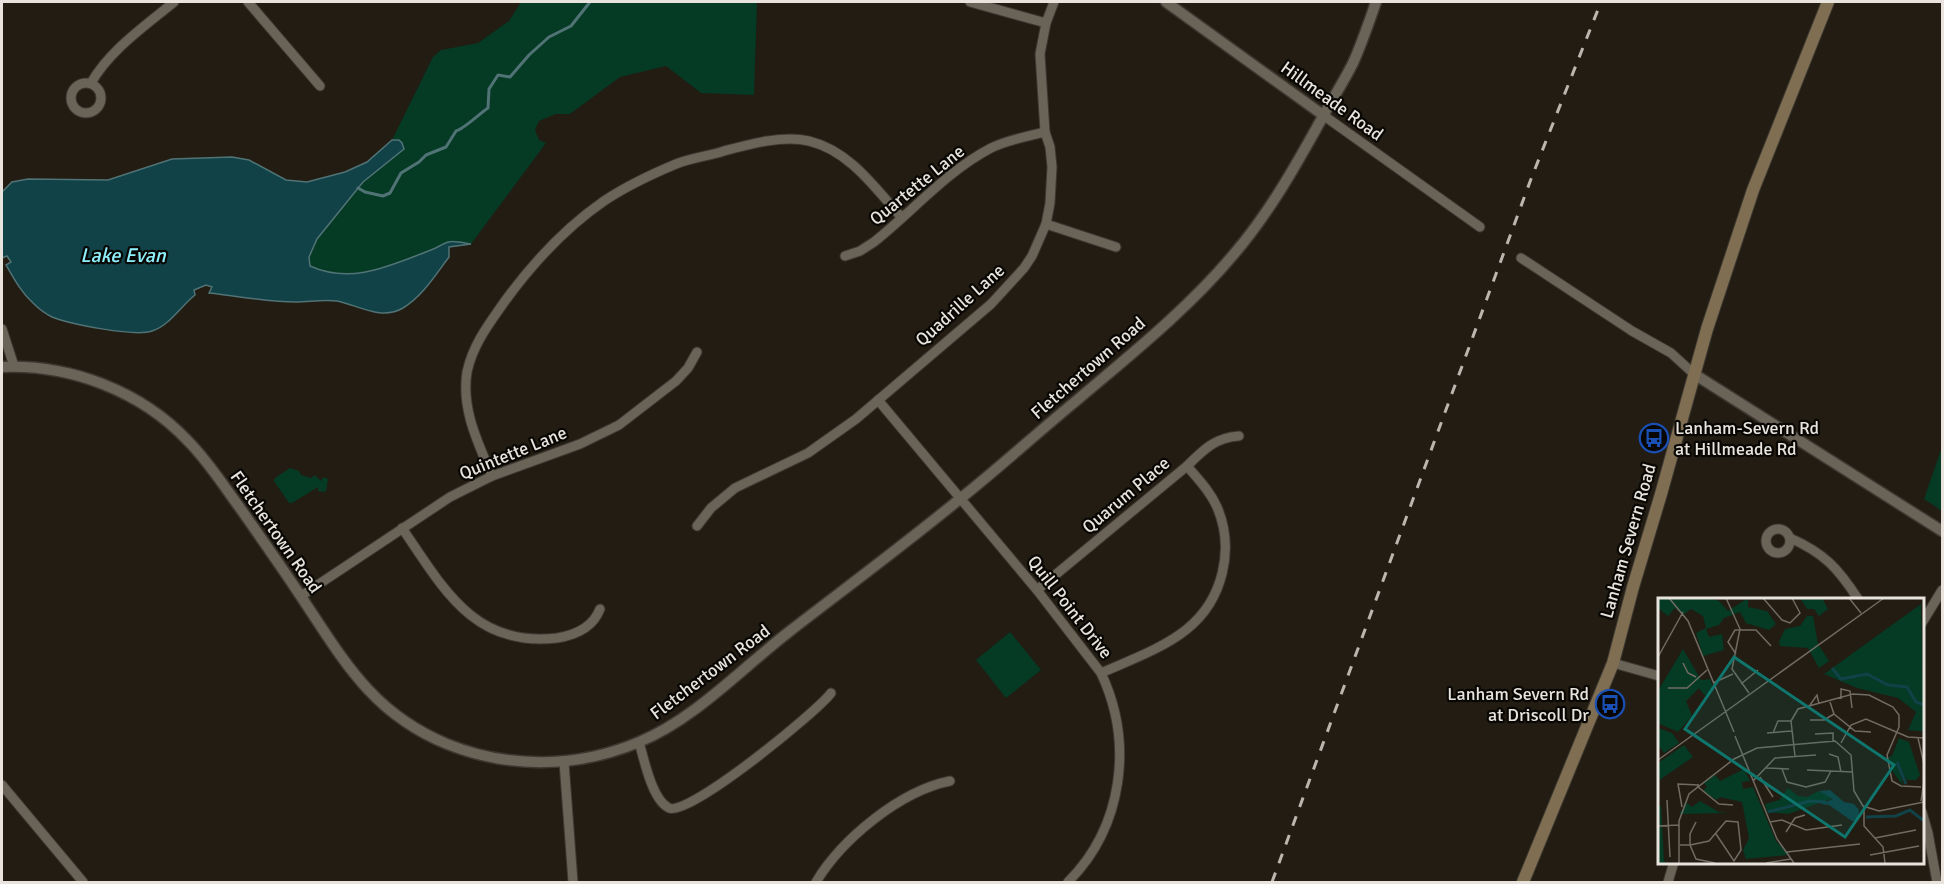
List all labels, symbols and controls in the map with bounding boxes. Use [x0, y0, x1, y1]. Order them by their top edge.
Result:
street label: Hillmeade Road [1277, 57, 1387, 145]
street label: Quartette Lane [865, 140, 969, 230]
water label: Lake Evan [80, 243, 167, 268]
street label: Quadrille Lane [911, 259, 1009, 351]
street label: Fletchertown Road [1026, 312, 1150, 424]
place label: Lanham-Severn Rd at Hillmeade Rd [1675, 417, 1819, 460]
street label: Quintette Lane [456, 421, 570, 485]
bus stop icon: Lanham-Severn Rd at Hillmeade Rd [1638, 422, 1670, 454]
street label: Quarum Place [1078, 452, 1174, 538]
street label: Lanham Severn Road [1595, 461, 1661, 621]
street label: Fletchertown Road [226, 466, 326, 598]
street label: Quill Point Drive [1023, 551, 1117, 663]
inset map [1658, 598, 1923, 863]
street label: Fletchertown Road [646, 620, 774, 724]
place label: Lanham Severn Rd at Driscoll Dr [1447, 683, 1589, 726]
bus stop icon: Lanham Severn Rd at Driscoll Dr [1594, 688, 1626, 720]

